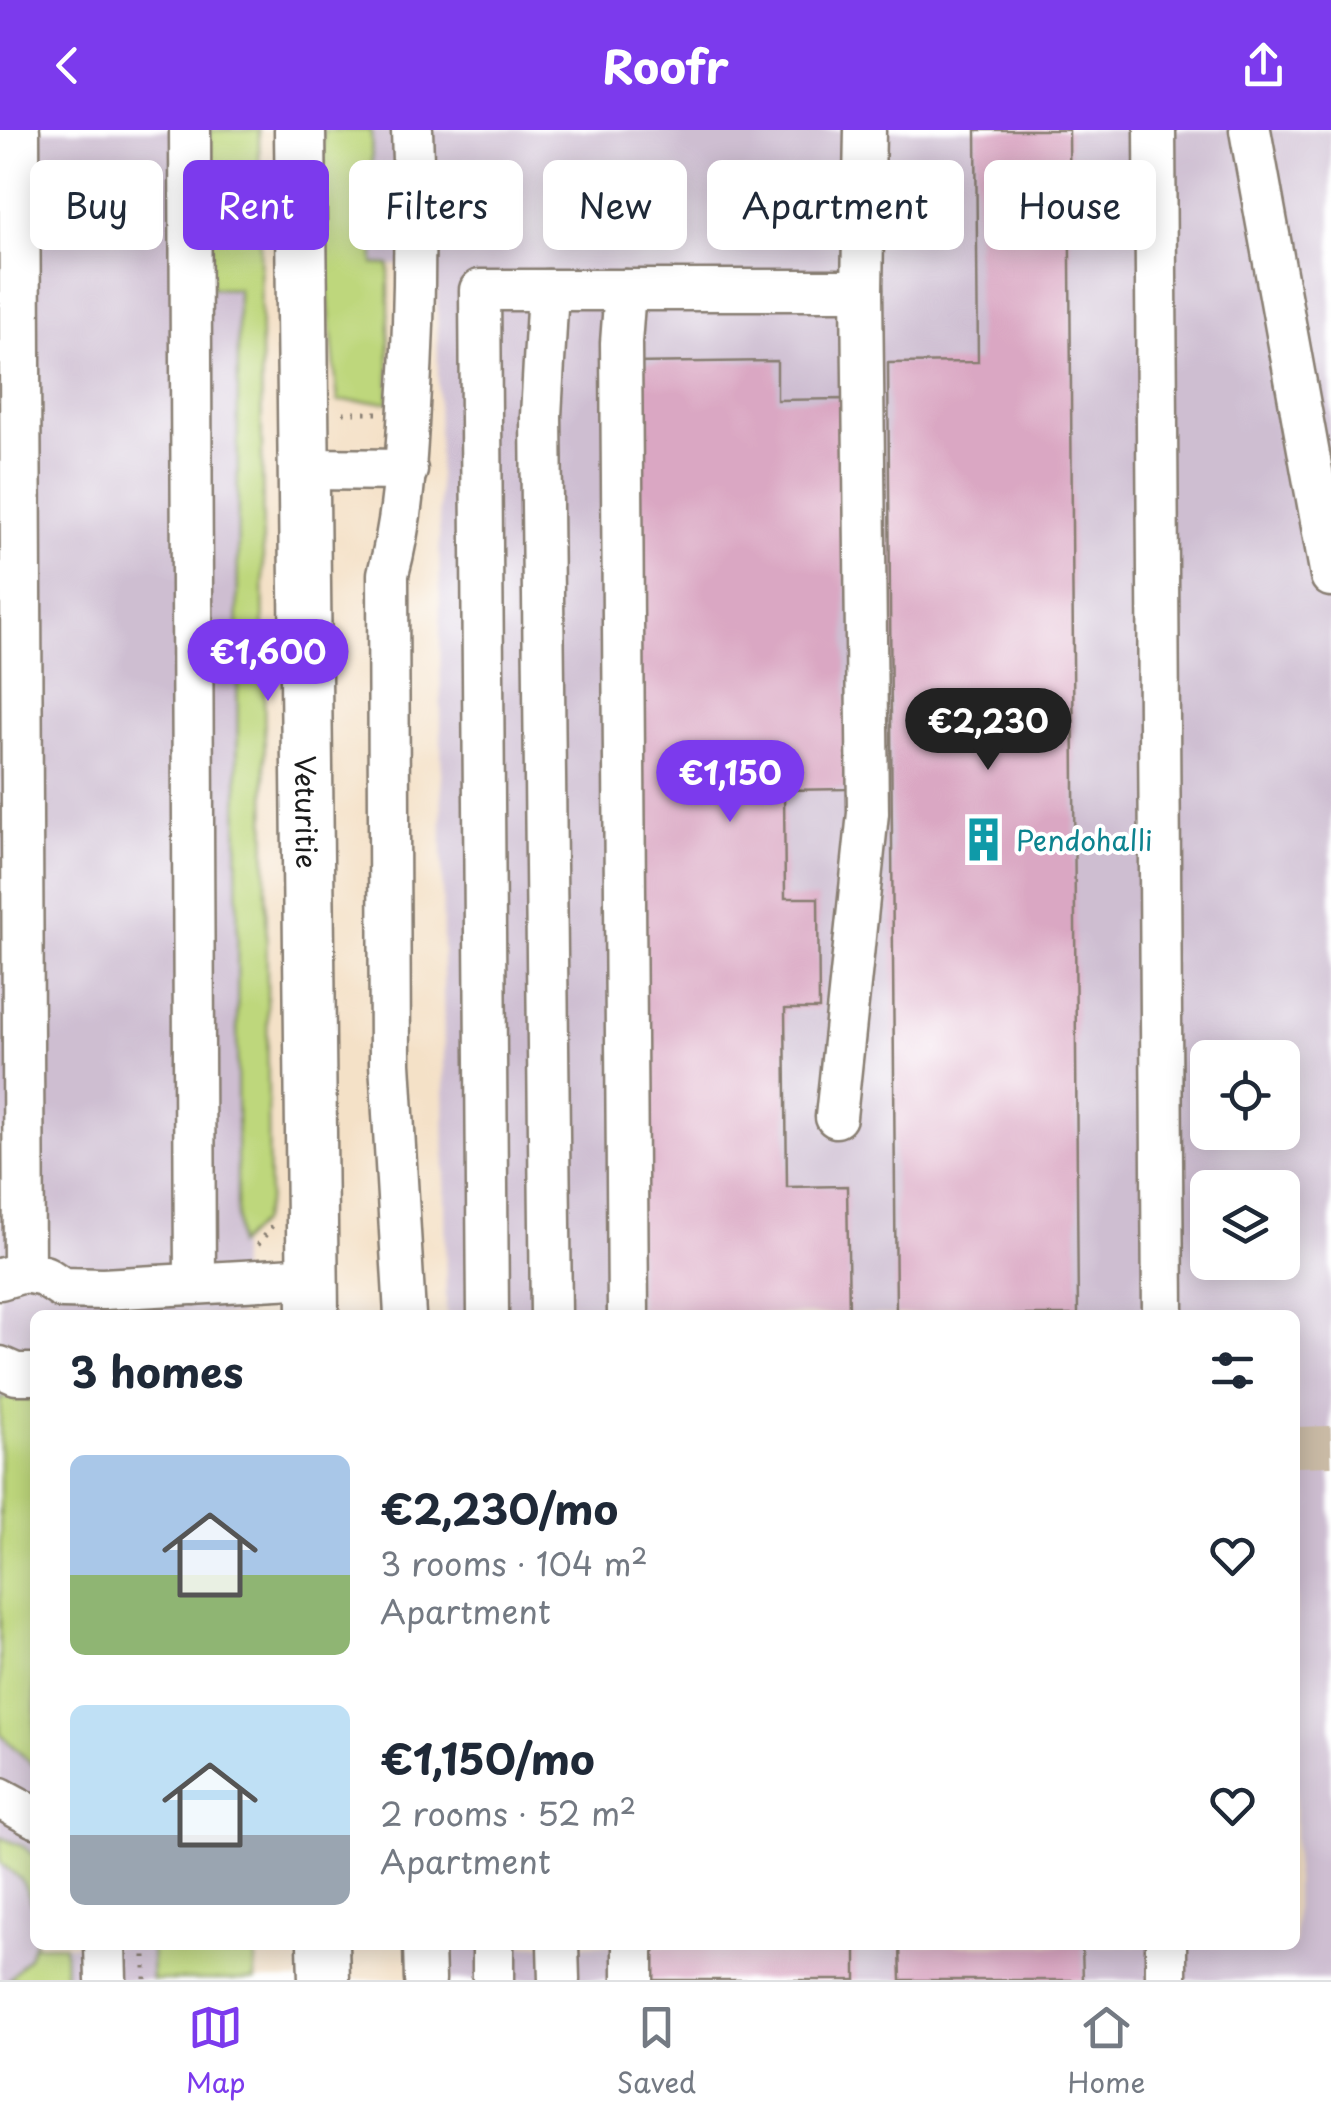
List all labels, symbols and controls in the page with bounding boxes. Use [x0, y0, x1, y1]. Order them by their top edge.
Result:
text: Roofr [602, 31, 729, 99]
icon: back [40, 38, 95, 93]
icon: share [1236, 38, 1291, 93]
chip: Buy [30, 160, 163, 250]
chip: Rent [183, 160, 329, 250]
chip: Filters [349, 160, 523, 250]
chip: New [543, 160, 687, 250]
chip: Apartment [707, 160, 964, 250]
chip: House [984, 160, 1156, 250]
pin: €1,600 [187, 619, 349, 704]
text: €1,600 [210, 627, 326, 675]
pin: €2,230 [907, 688, 1069, 773]
text: €2,230 [927, 696, 1049, 744]
pin: €1,150 [649, 740, 811, 825]
text: €1,150 [678, 748, 782, 796]
street label: Veturitie [285, 755, 330, 869]
building icon: Pendohalli [959, 815, 1007, 863]
place label: Pendohalli [1016, 818, 1153, 861]
map controls [1190, 1040, 1300, 1280]
button: locate [1190, 1040, 1300, 1150]
button: layers [1190, 1170, 1300, 1280]
text: 3 homes [70, 1339, 243, 1402]
icon: filters [1205, 1343, 1260, 1398]
text: €2,230/mo [380, 1476, 618, 1539]
icon: home [150, 1495, 270, 1615]
icon: heart [1205, 1528, 1260, 1583]
text: 3 rooms · 104 m² [380, 1539, 648, 1587]
text: Apartment [380, 1587, 551, 1635]
text: €1,150/mo [380, 1726, 595, 1789]
icon: home [150, 1745, 270, 1865]
icon: heart [1205, 1778, 1260, 1833]
text: 2 rooms · 52 m² [380, 1789, 636, 1837]
text: Apartment [380, 1837, 551, 1885]
tab: Map [186, 2000, 245, 2103]
tab: Saved [617, 2000, 696, 2103]
tab: Home [1067, 2000, 1145, 2103]

